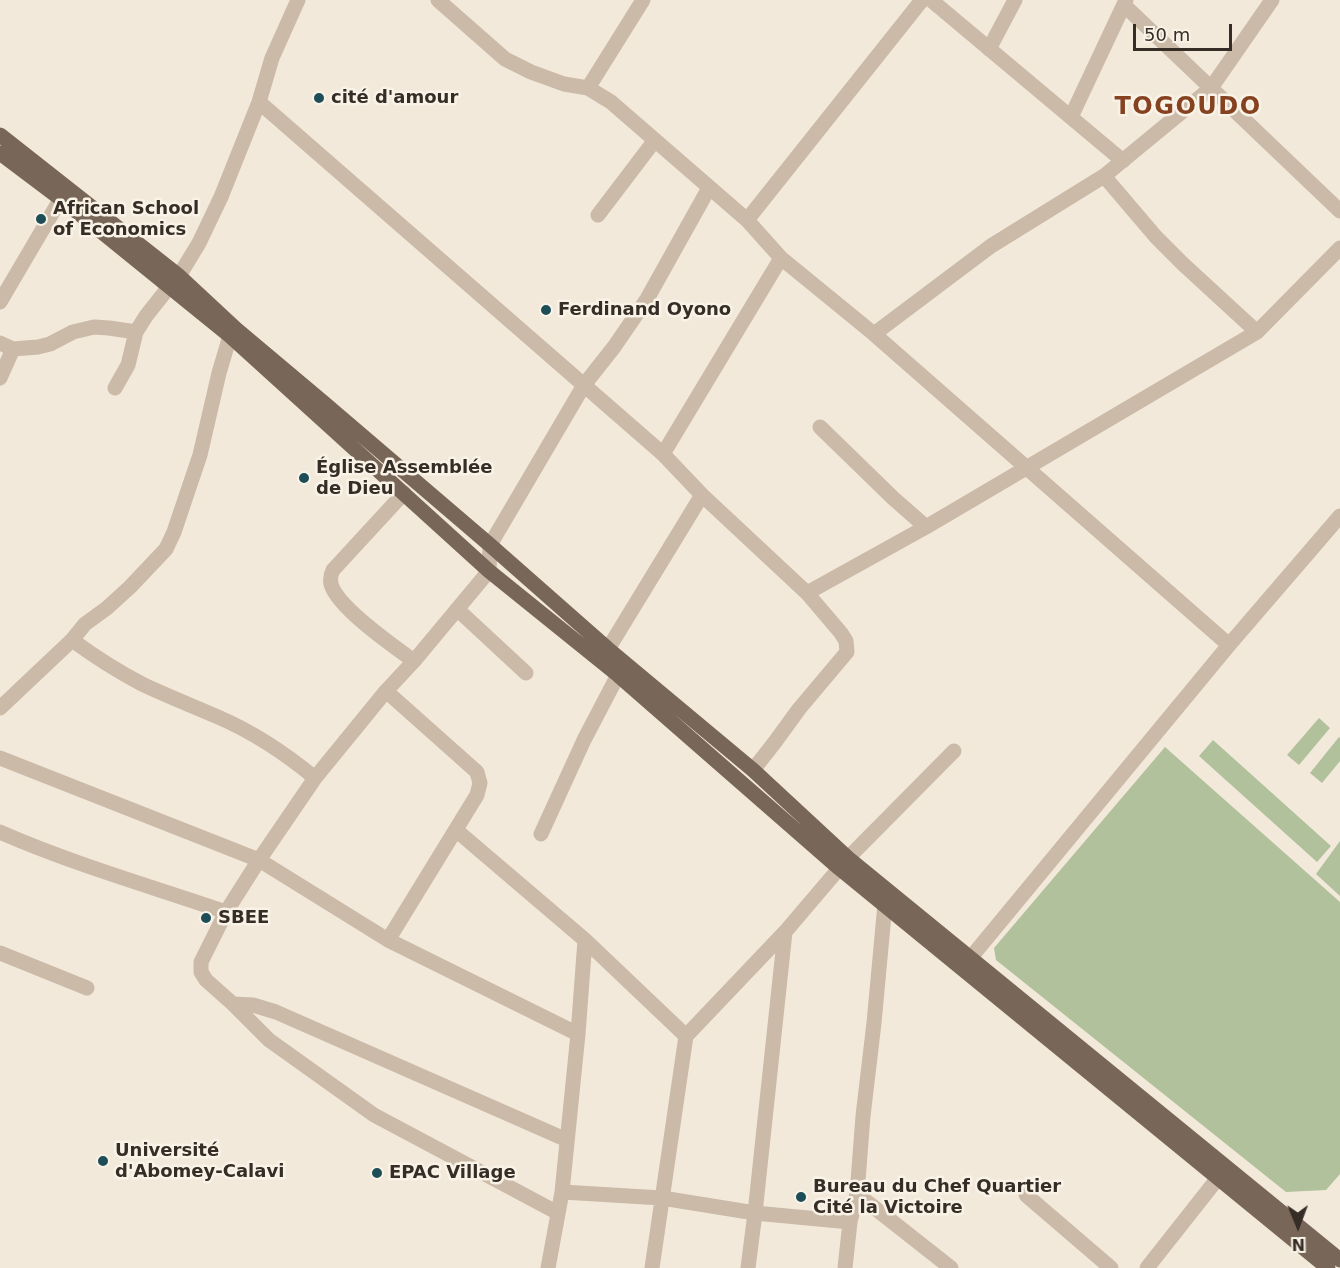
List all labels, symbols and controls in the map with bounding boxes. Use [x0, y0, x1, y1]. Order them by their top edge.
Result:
scale bar [1136, 12, 1235, 50]
text: 50 m [1144, 24, 1190, 45]
place label: cité d'amour [331, 87, 458, 109]
marker: cité d'amour [312, 91, 326, 105]
district label: TOGOUDO [1114, 94, 1262, 122]
place label: African School of Economics [53, 198, 199, 240]
marker: African School of Economics [34, 212, 48, 226]
place label: Ferdinand Oyono [558, 299, 731, 321]
marker: Ferdinand Oyono [539, 303, 553, 317]
place label: Église Assemblée de Dieu [316, 457, 493, 500]
marker: Église Assemblée de Dieu [297, 471, 311, 485]
place label: SBEE [218, 907, 269, 929]
marker: SBEE [199, 911, 213, 925]
place label: Université d'Abomey-Calavi [115, 1140, 284, 1182]
marker: Université d'Abomey-Calavi [96, 1154, 110, 1168]
place label: EPAC Village [389, 1162, 516, 1184]
marker: EPAC Village [370, 1166, 384, 1180]
place label: Bureau du Chef Quartier Cité la Victoire [813, 1176, 1061, 1218]
marker: Bureau du Chef Quartier Cité la Victoire [794, 1190, 808, 1204]
north arrow [1268, 1196, 1328, 1256]
text: N [1291, 1235, 1305, 1254]

